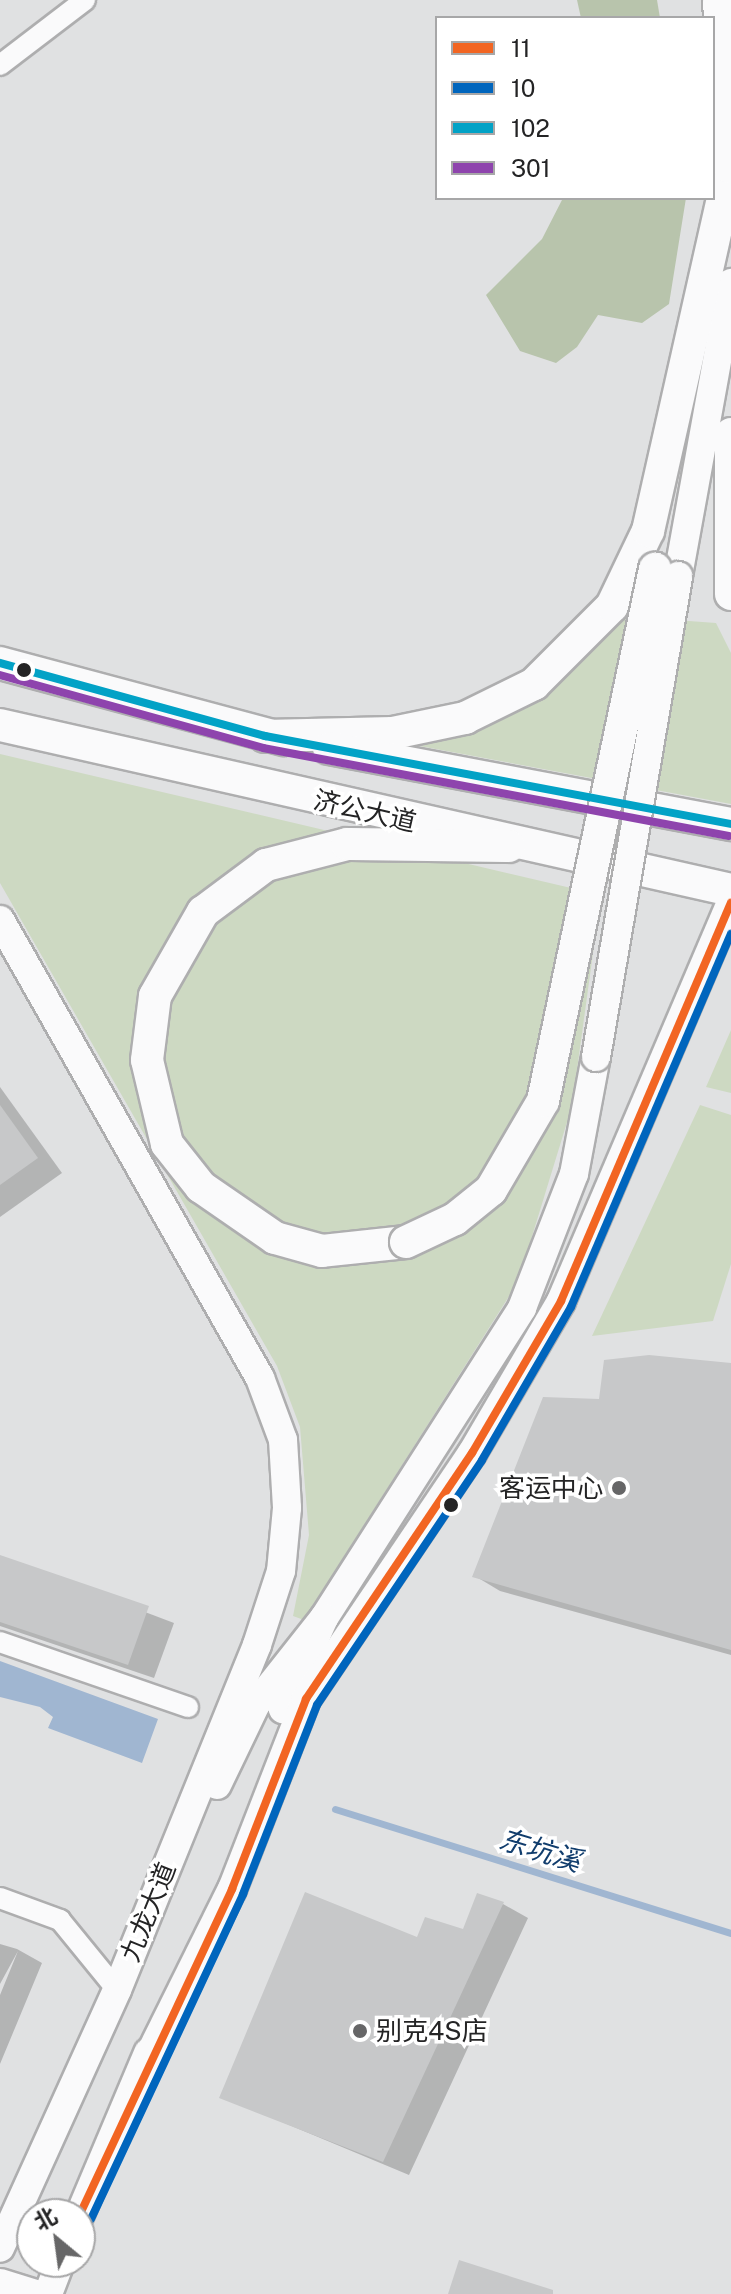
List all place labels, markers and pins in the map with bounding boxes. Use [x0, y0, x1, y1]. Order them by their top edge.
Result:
unlabelled marker [16, 662, 32, 678]
place label: 客运中心 [499, 1472, 603, 1504]
marker: 客运中心 [610, 1479, 628, 1497]
unlabelled marker [443, 1497, 459, 1513]
place label: 别克4S店 [376, 2015, 488, 2047]
marker: 别克4S店 [351, 2022, 369, 2040]

